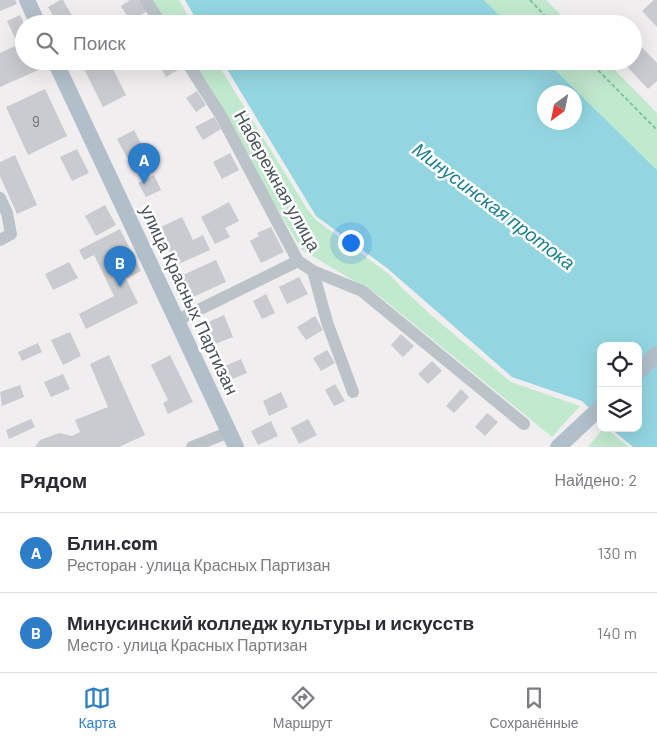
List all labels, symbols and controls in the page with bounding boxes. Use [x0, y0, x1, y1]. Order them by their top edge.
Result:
search box [15, 15, 642, 70]
icon: search [33, 29, 61, 57]
text: Поиск [73, 31, 126, 54]
north arrow [537, 85, 582, 130]
street label: Набережная улица [230, 106, 326, 256]
house number: 9 [32, 112, 40, 130]
water label: Минусинская протока [409, 137, 580, 274]
pin: A [128, 143, 160, 184]
street label: улица Красных Партизан [136, 201, 244, 398]
your location [338, 230, 364, 256]
pin: B [104, 246, 136, 287]
map controls [597, 342, 642, 432]
button: locate [597, 342, 642, 387]
button: layers [597, 387, 642, 432]
text: Рядом [20, 467, 87, 492]
text: Найдено: 2 [554, 470, 637, 489]
text: Блин.com [67, 531, 158, 554]
text: A [31, 543, 41, 562]
text: 130 m [598, 543, 637, 562]
text: Ресторан · улица Красных Партизан [67, 555, 330, 574]
text: Минусинский колледж культуры и искусств [67, 611, 474, 634]
text: B [31, 623, 41, 642]
text: 140 m [597, 623, 637, 642]
text: Место · улица Красных Партизан [67, 635, 307, 654]
tab: Карта [78, 684, 116, 731]
tab: Маршрут [273, 684, 333, 731]
tab: Сохранённые [489, 684, 579, 731]

